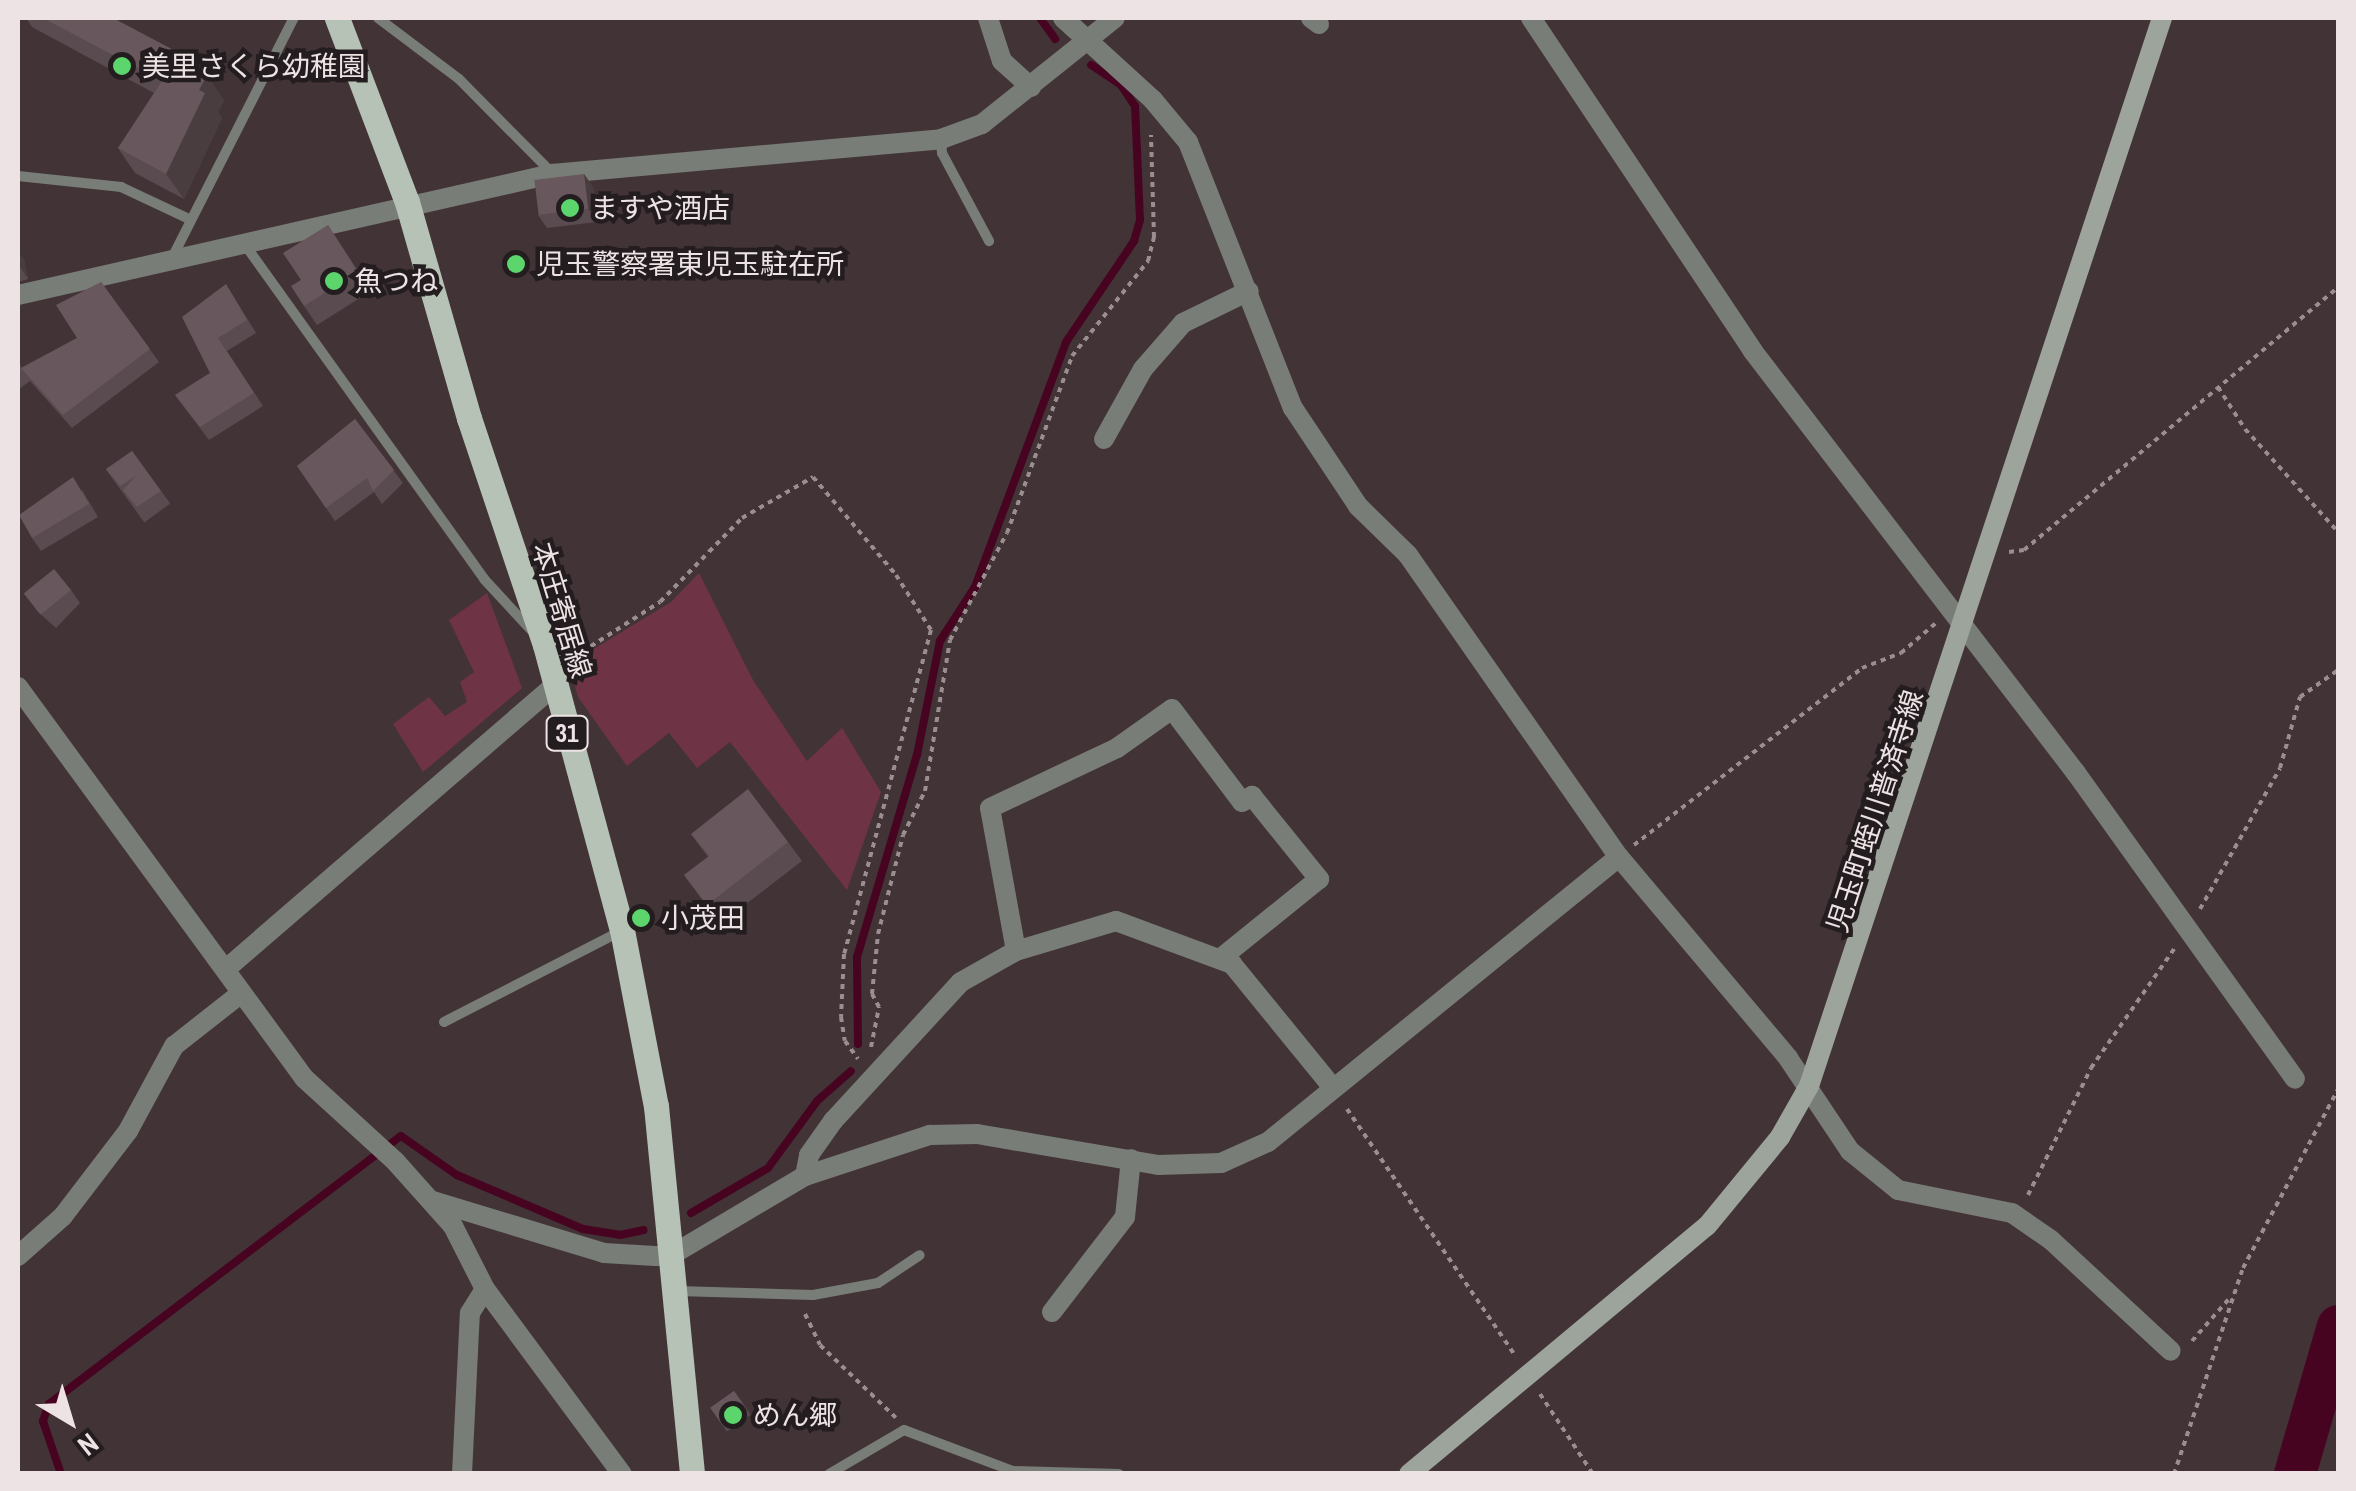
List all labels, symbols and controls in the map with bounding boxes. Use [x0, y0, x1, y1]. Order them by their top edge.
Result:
place label: 美里さくら幼稚園 [142, 49, 366, 83]
marker: 美里さくら幼稚園 [111, 55, 133, 77]
place label: ますや酒店 [590, 191, 730, 225]
marker: ますや酒店 [559, 197, 581, 219]
place label: 児玉警察署東児玉駐在所 [536, 247, 844, 281]
marker: 児玉警察署東児玉駐在所 [505, 253, 527, 275]
place label: 魚つね [354, 264, 438, 298]
marker: 魚つね [323, 270, 345, 292]
street label: 本庄寄居線 [525, 538, 599, 682]
street label: 児玉町蛭川普済寺線 [1820, 686, 1930, 936]
road number: 31 [544, 713, 590, 753]
place label: 小茂田 [661, 901, 745, 935]
marker: 小茂田 [630, 907, 652, 929]
north arrow [20, 1371, 120, 1471]
place label: めん郷 [753, 1398, 837, 1432]
marker: めん郷 [722, 1404, 744, 1426]
text: N [70, 1425, 107, 1465]

